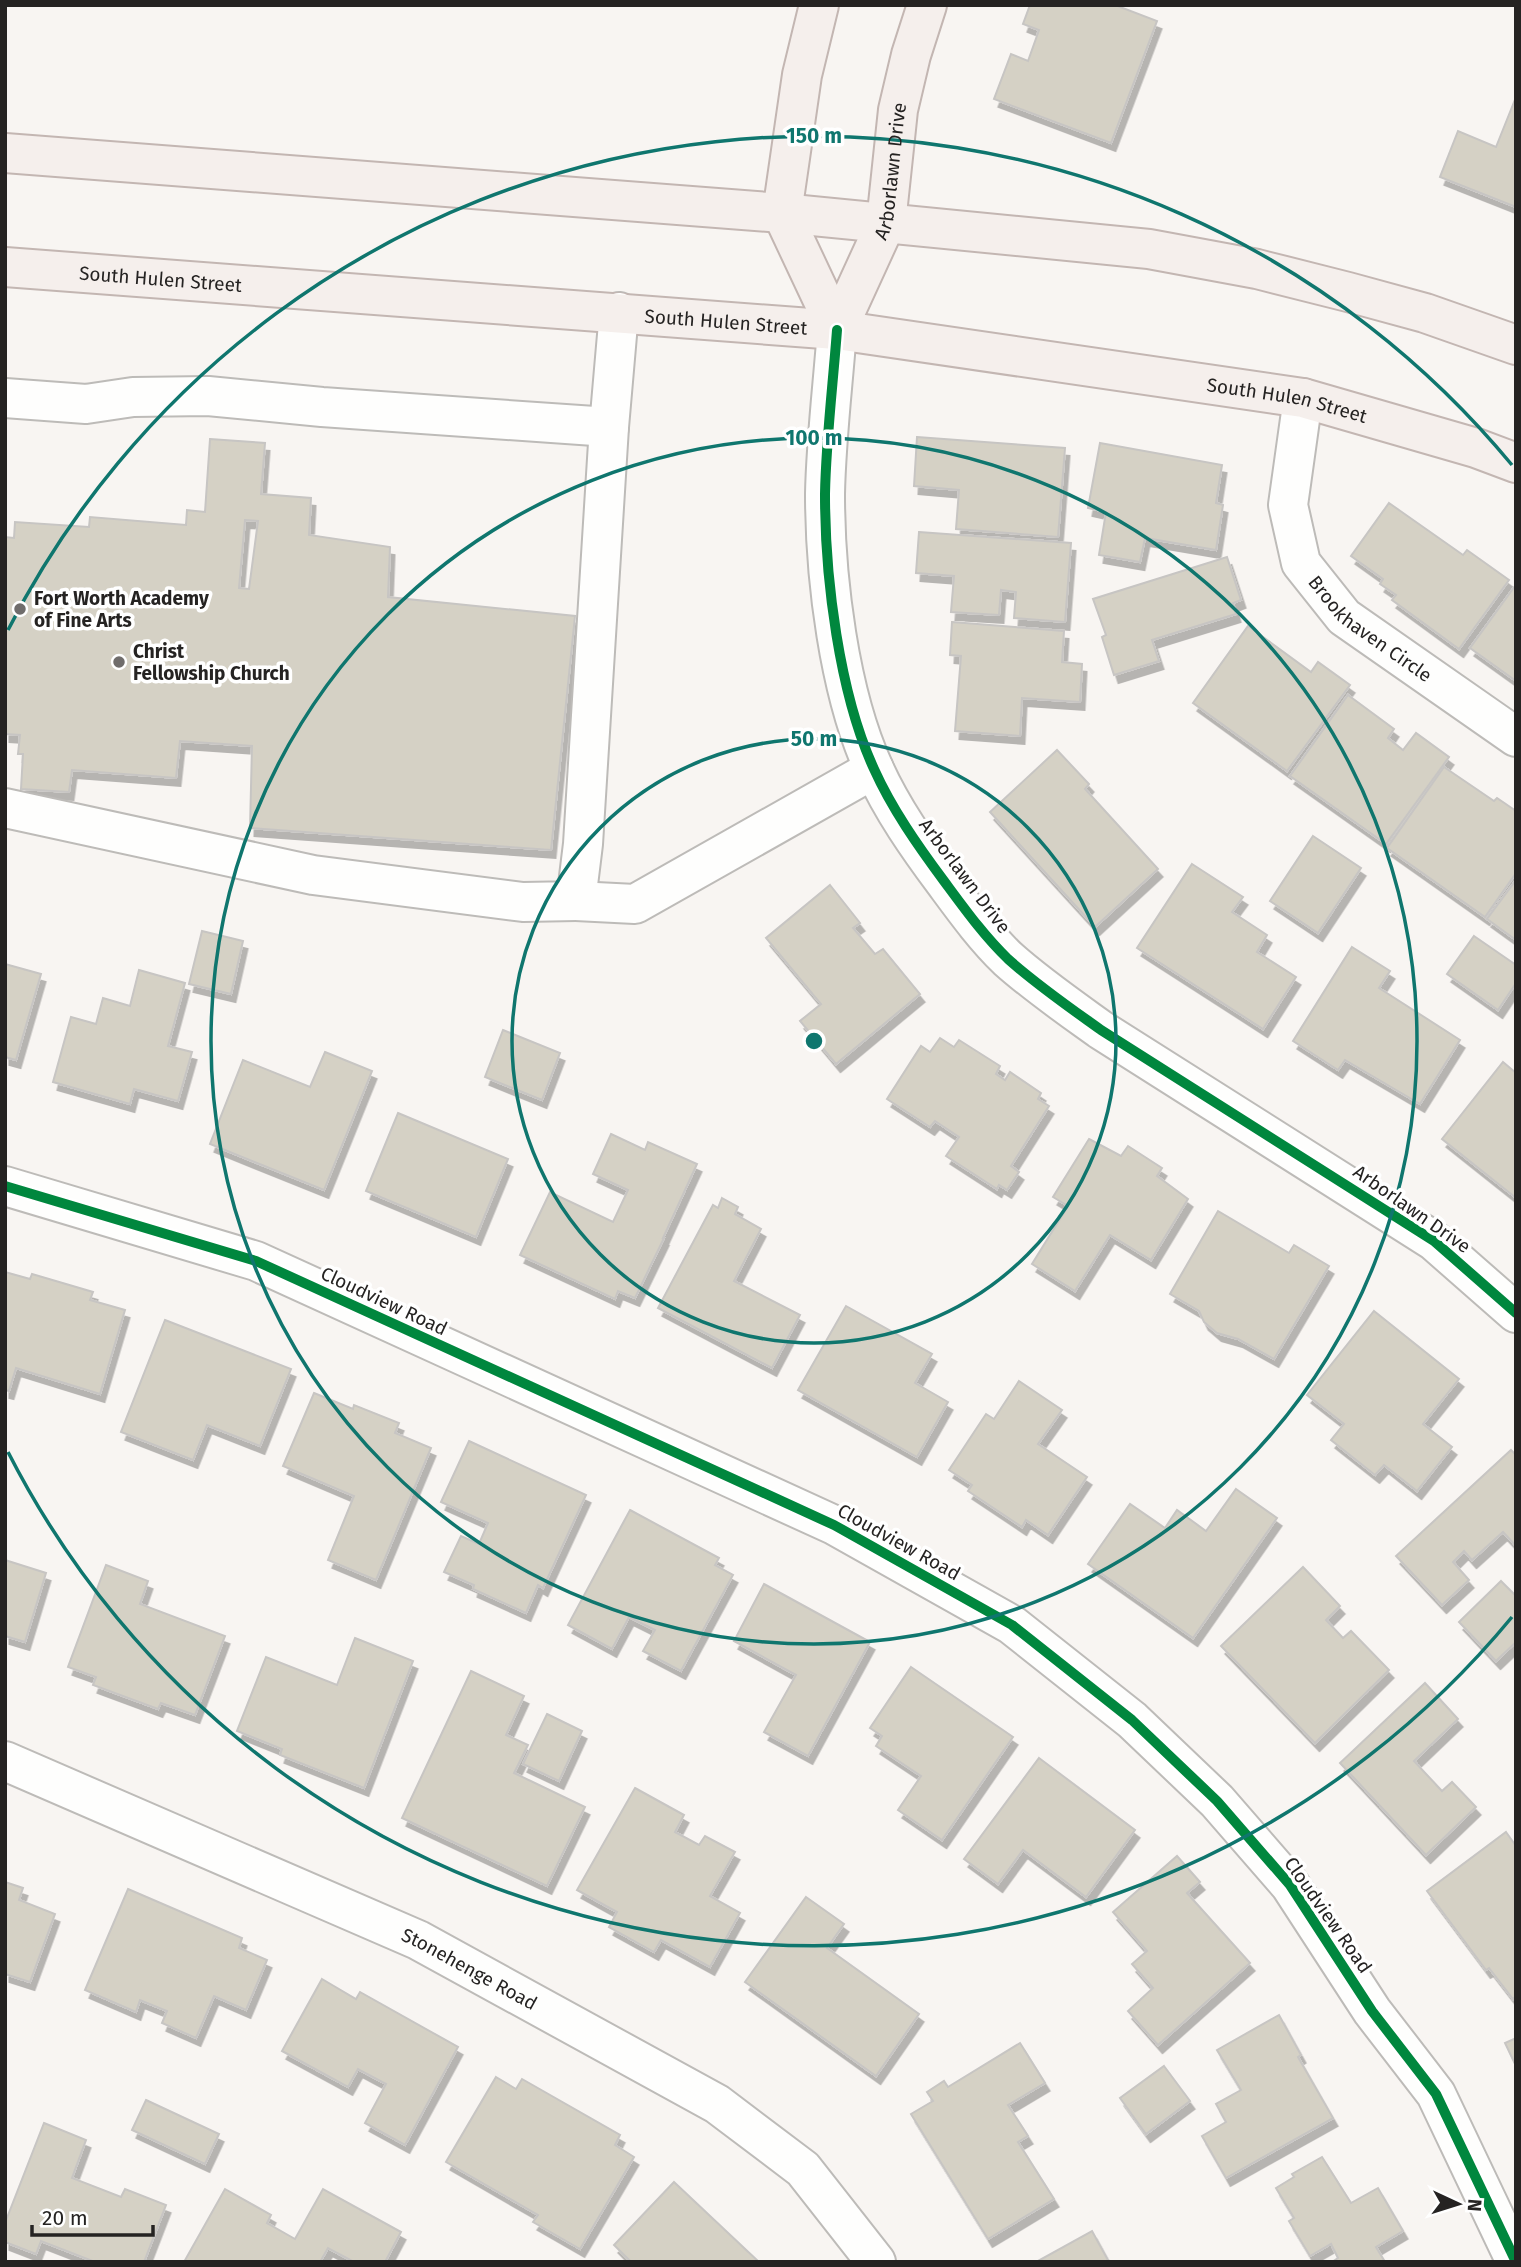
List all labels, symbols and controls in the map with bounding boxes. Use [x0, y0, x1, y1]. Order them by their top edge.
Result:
street label: Arborlawn Drive [869, 100, 911, 243]
text: 150 m [786, 123, 842, 149]
street label: South Hulen Street [78, 261, 243, 296]
street label: South Hulen Street [644, 304, 808, 339]
street label: South Hulen Street [1205, 373, 1370, 427]
text: 100 m [785, 425, 843, 451]
street label: Brookhaven Circle [1304, 571, 1437, 687]
place label: Fort Worth Academy of Fine Arts [34, 587, 209, 632]
marker: Fort Worth Academy of Fine Arts [12, 601, 28, 617]
place label: Christ Fellowship Church [133, 640, 290, 685]
marker: Christ Fellowship Church [111, 654, 127, 670]
text: 50 m [791, 726, 837, 752]
street label: Arborlawn Drive [914, 814, 1016, 938]
centre of rings [802, 1029, 826, 1053]
street label: Arborlawn Drive [1349, 1160, 1475, 1258]
street label: Cloudview Road [317, 1262, 451, 1340]
street label: Cloudview Road [834, 1499, 964, 1585]
street label: Cloudview Road [1279, 1852, 1377, 1978]
street label: Stonehenge Road [398, 1923, 541, 2015]
north arrow [1423, 2169, 1493, 2239]
scale bar [32, 2194, 152, 2238]
text: N [1463, 2198, 1486, 2212]
text: 20 m [42, 2205, 88, 2231]

